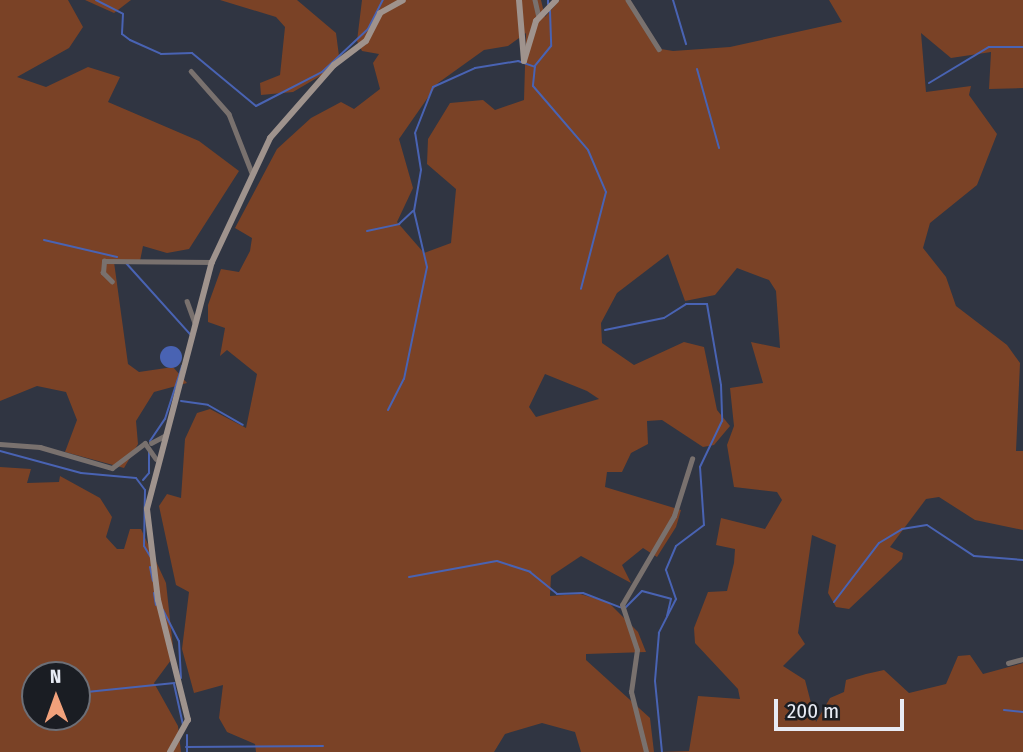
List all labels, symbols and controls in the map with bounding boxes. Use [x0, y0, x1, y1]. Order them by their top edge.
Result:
north arrow [21, 661, 91, 731]
text: N [50, 665, 62, 688]
scale bar [778, 686, 908, 730]
text: 200 m [787, 698, 839, 724]

